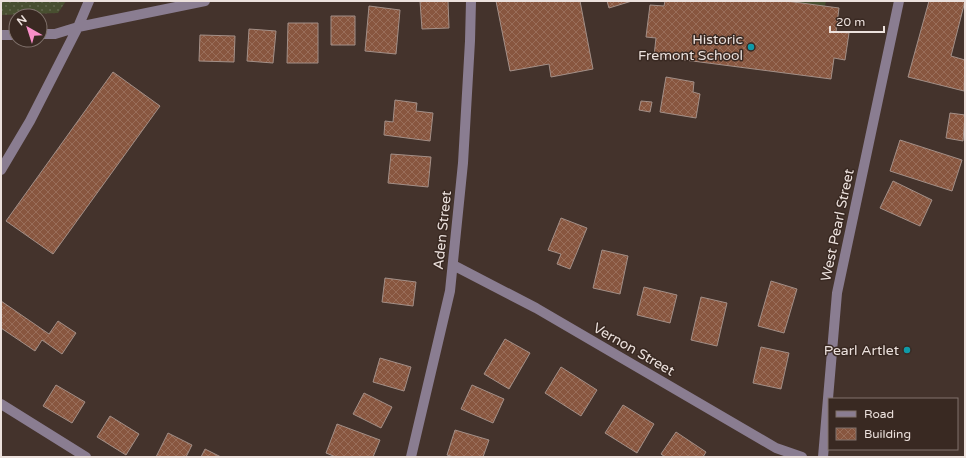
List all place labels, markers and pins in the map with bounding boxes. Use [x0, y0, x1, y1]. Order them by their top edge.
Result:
place label: Historic Fremont School [638, 31, 743, 64]
marker: Historic Fremont School [746, 42, 756, 52]
place label: Pearl Artlet [824, 342, 900, 359]
marker: Pearl Artlet [902, 345, 912, 355]

